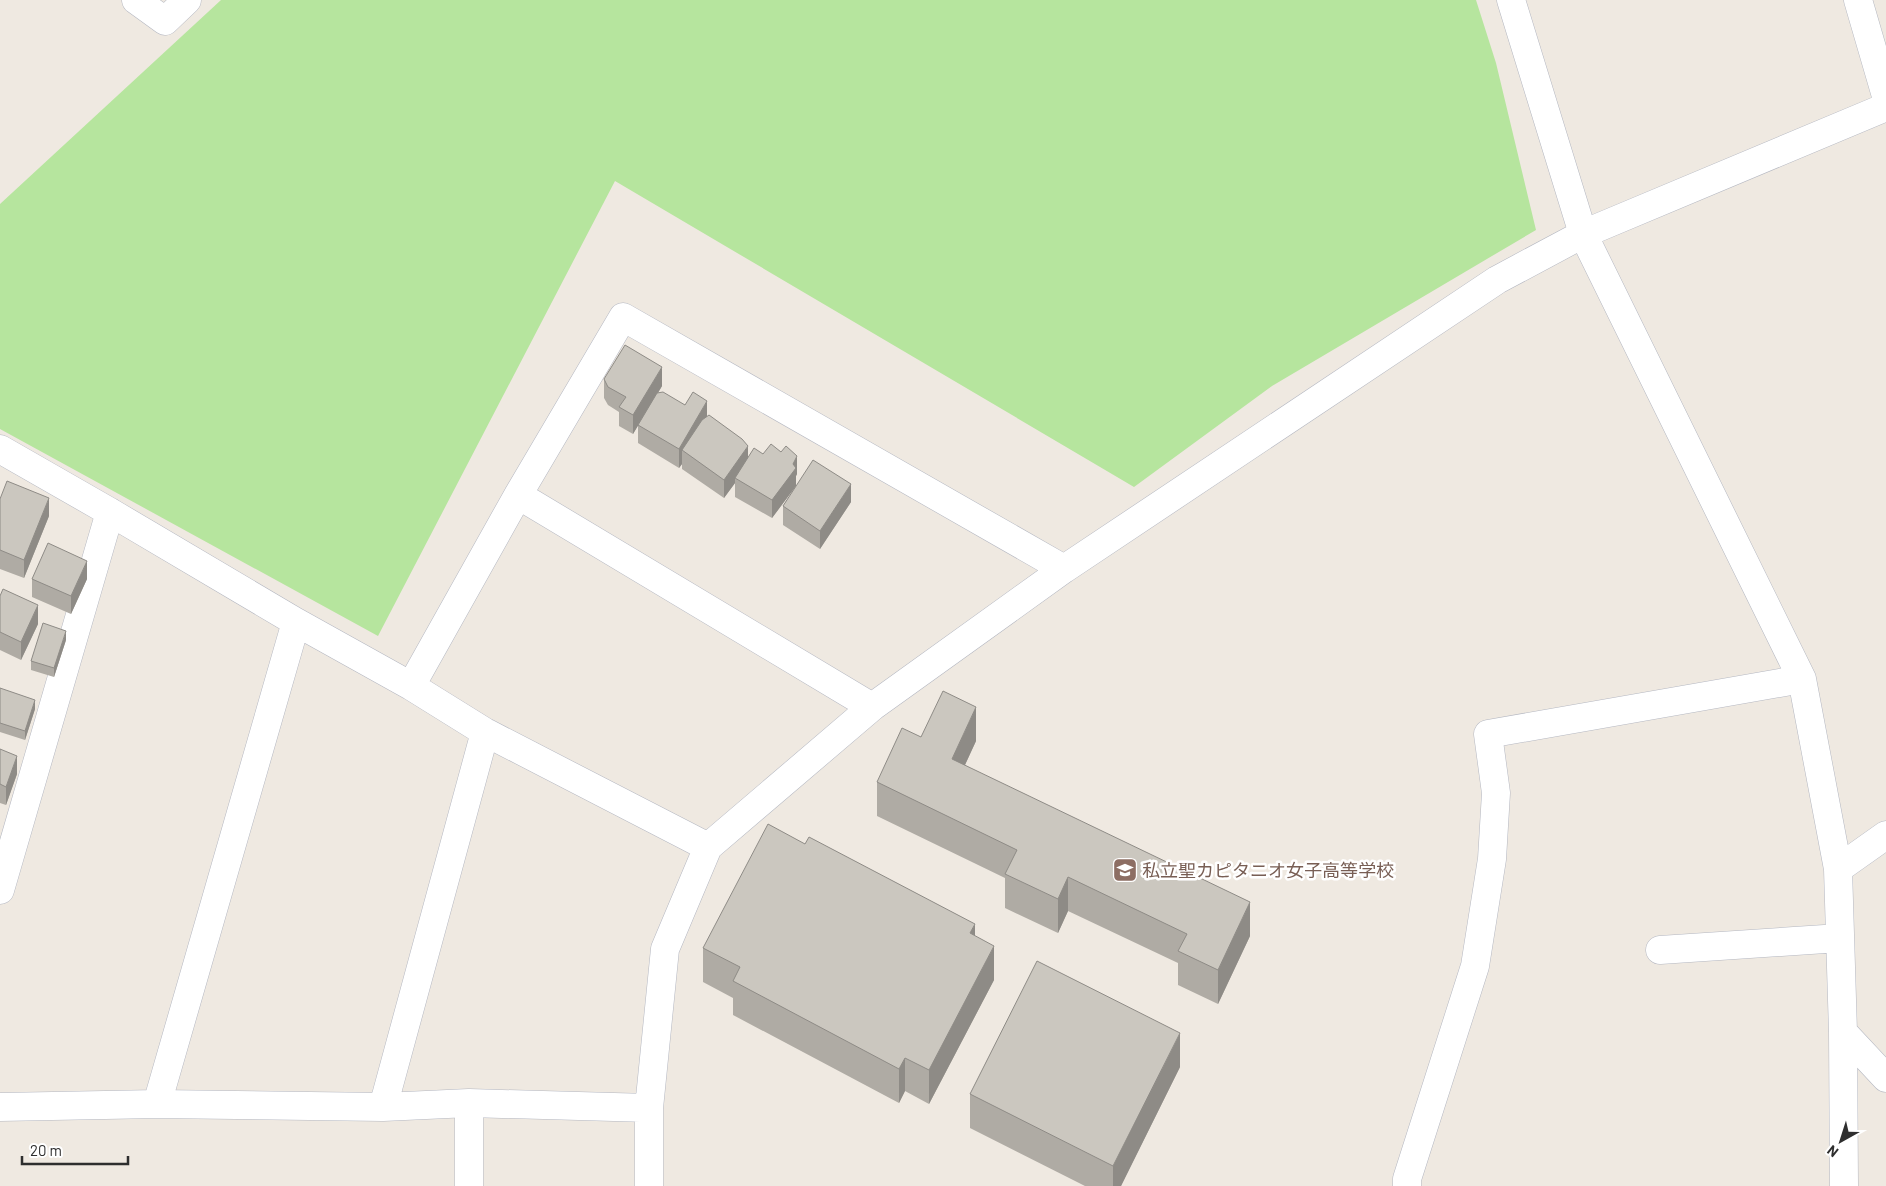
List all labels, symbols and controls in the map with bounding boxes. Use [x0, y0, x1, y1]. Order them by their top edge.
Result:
school or university icon: 私立聖カピタニオ女子高等学校 [1112, 857, 1138, 883]
place label: 私立聖カピタニオ女子高等学校 [1142, 859, 1394, 881]
north arrow [1816, 1116, 1866, 1166]
scale bar [22, 1134, 129, 1166]
text: 20 m [30, 1141, 62, 1159]
text: N [1824, 1142, 1841, 1161]

